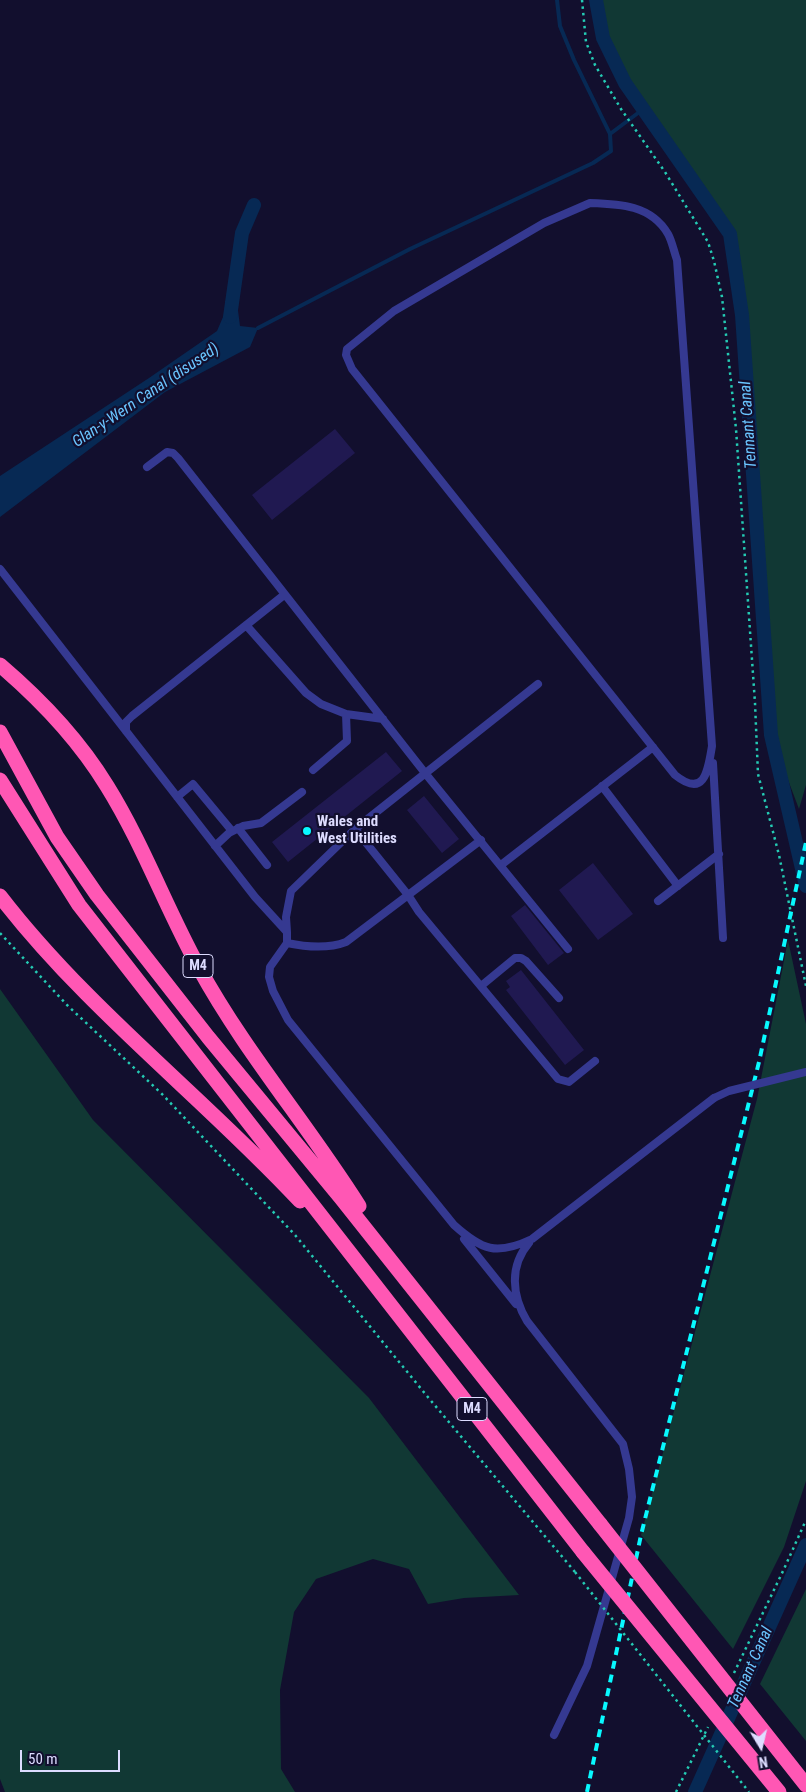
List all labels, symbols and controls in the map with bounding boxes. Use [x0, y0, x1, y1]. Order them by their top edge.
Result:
water label: Glan-y-Wern Canal (disused) [69, 340, 223, 452]
water label: Tennant Canal [736, 381, 762, 469]
place label: Wales and West Utilities [317, 813, 397, 848]
marker: Wales and West Utilities [301, 825, 313, 837]
road number: M4 [183, 954, 213, 978]
road number: M4 [457, 1398, 487, 1420]
water label: Tennant Canal [724, 1624, 778, 1712]
north arrow [736, 1722, 786, 1772]
scale bar [22, 1740, 122, 1772]
text: 50 m [28, 1750, 58, 1768]
text: N [758, 1753, 769, 1770]

